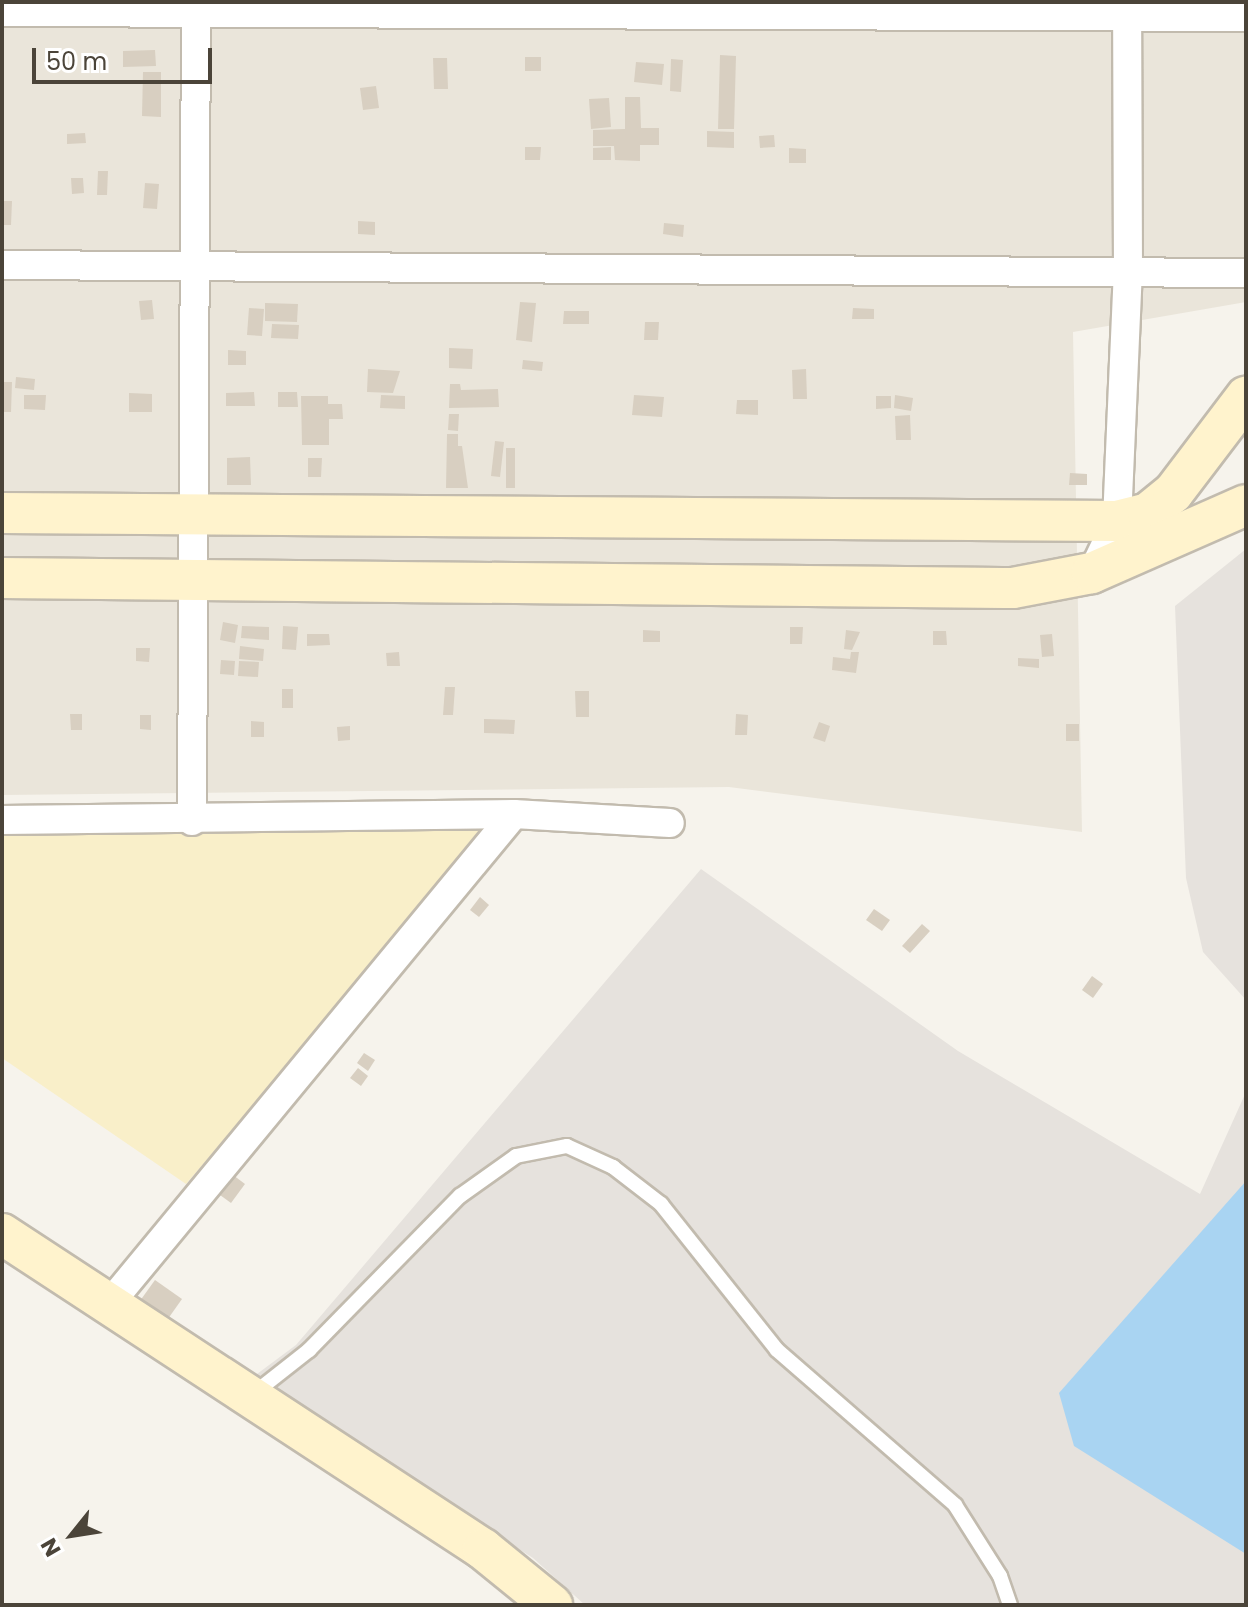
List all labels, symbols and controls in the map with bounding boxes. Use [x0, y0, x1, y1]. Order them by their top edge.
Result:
scale bar [36, 32, 216, 82]
text: 50 m [46, 45, 107, 78]
north arrow [32, 1495, 112, 1575]
text: N [33, 1532, 68, 1562]

